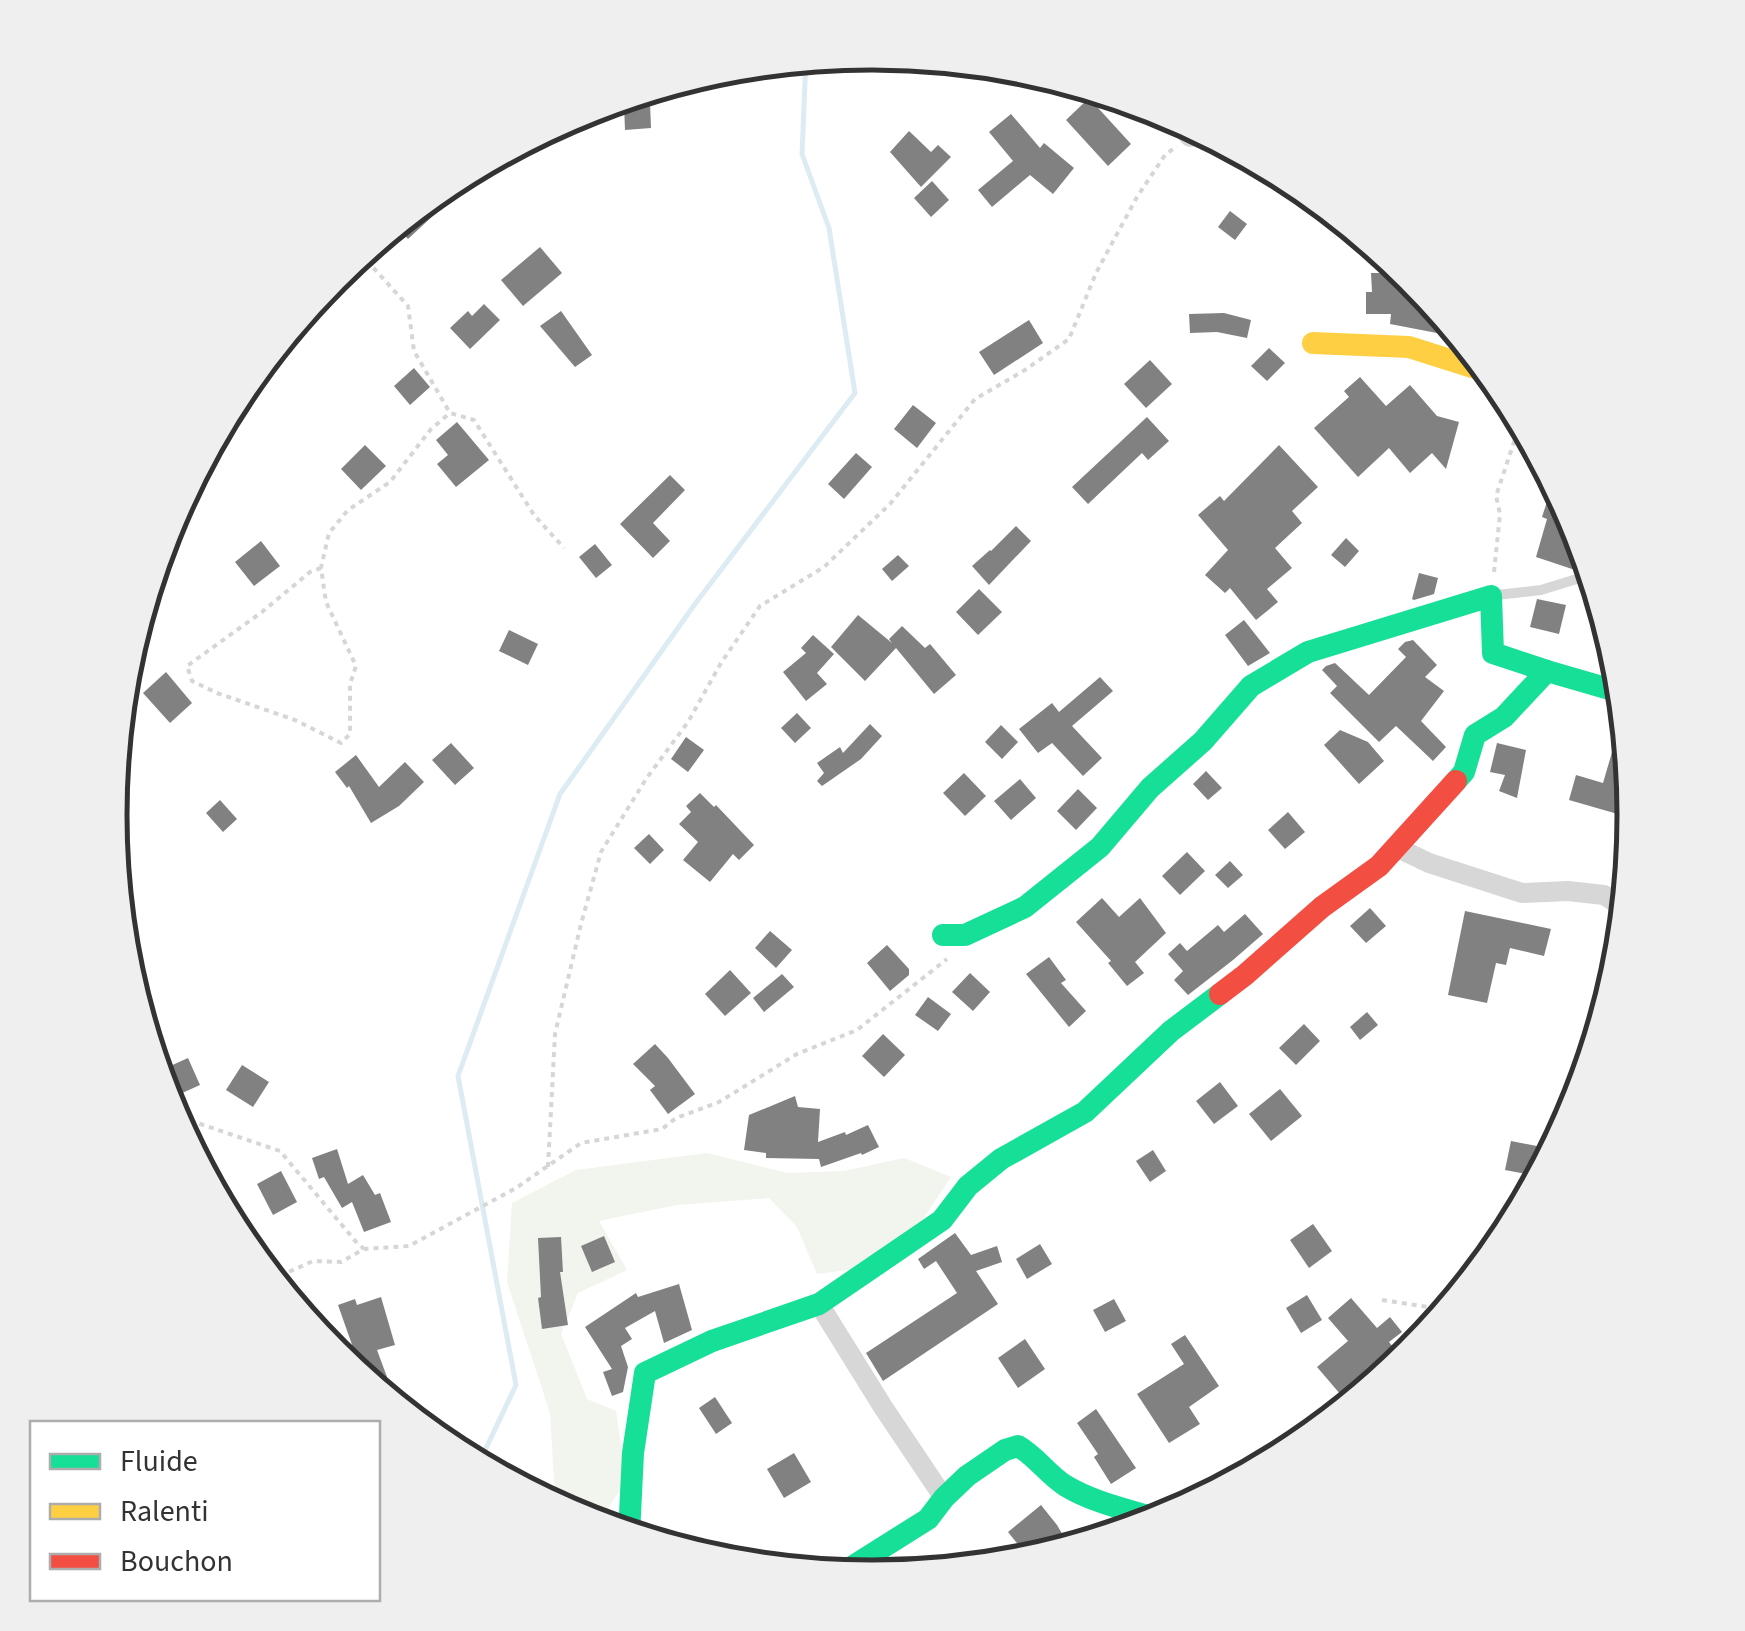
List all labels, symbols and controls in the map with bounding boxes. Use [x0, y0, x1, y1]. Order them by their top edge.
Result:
legend [30, 1421, 380, 1601]
text: Fluide [120, 1440, 198, 1483]
text: Ralenti [120, 1490, 209, 1533]
text: Bouchon [120, 1540, 233, 1583]

